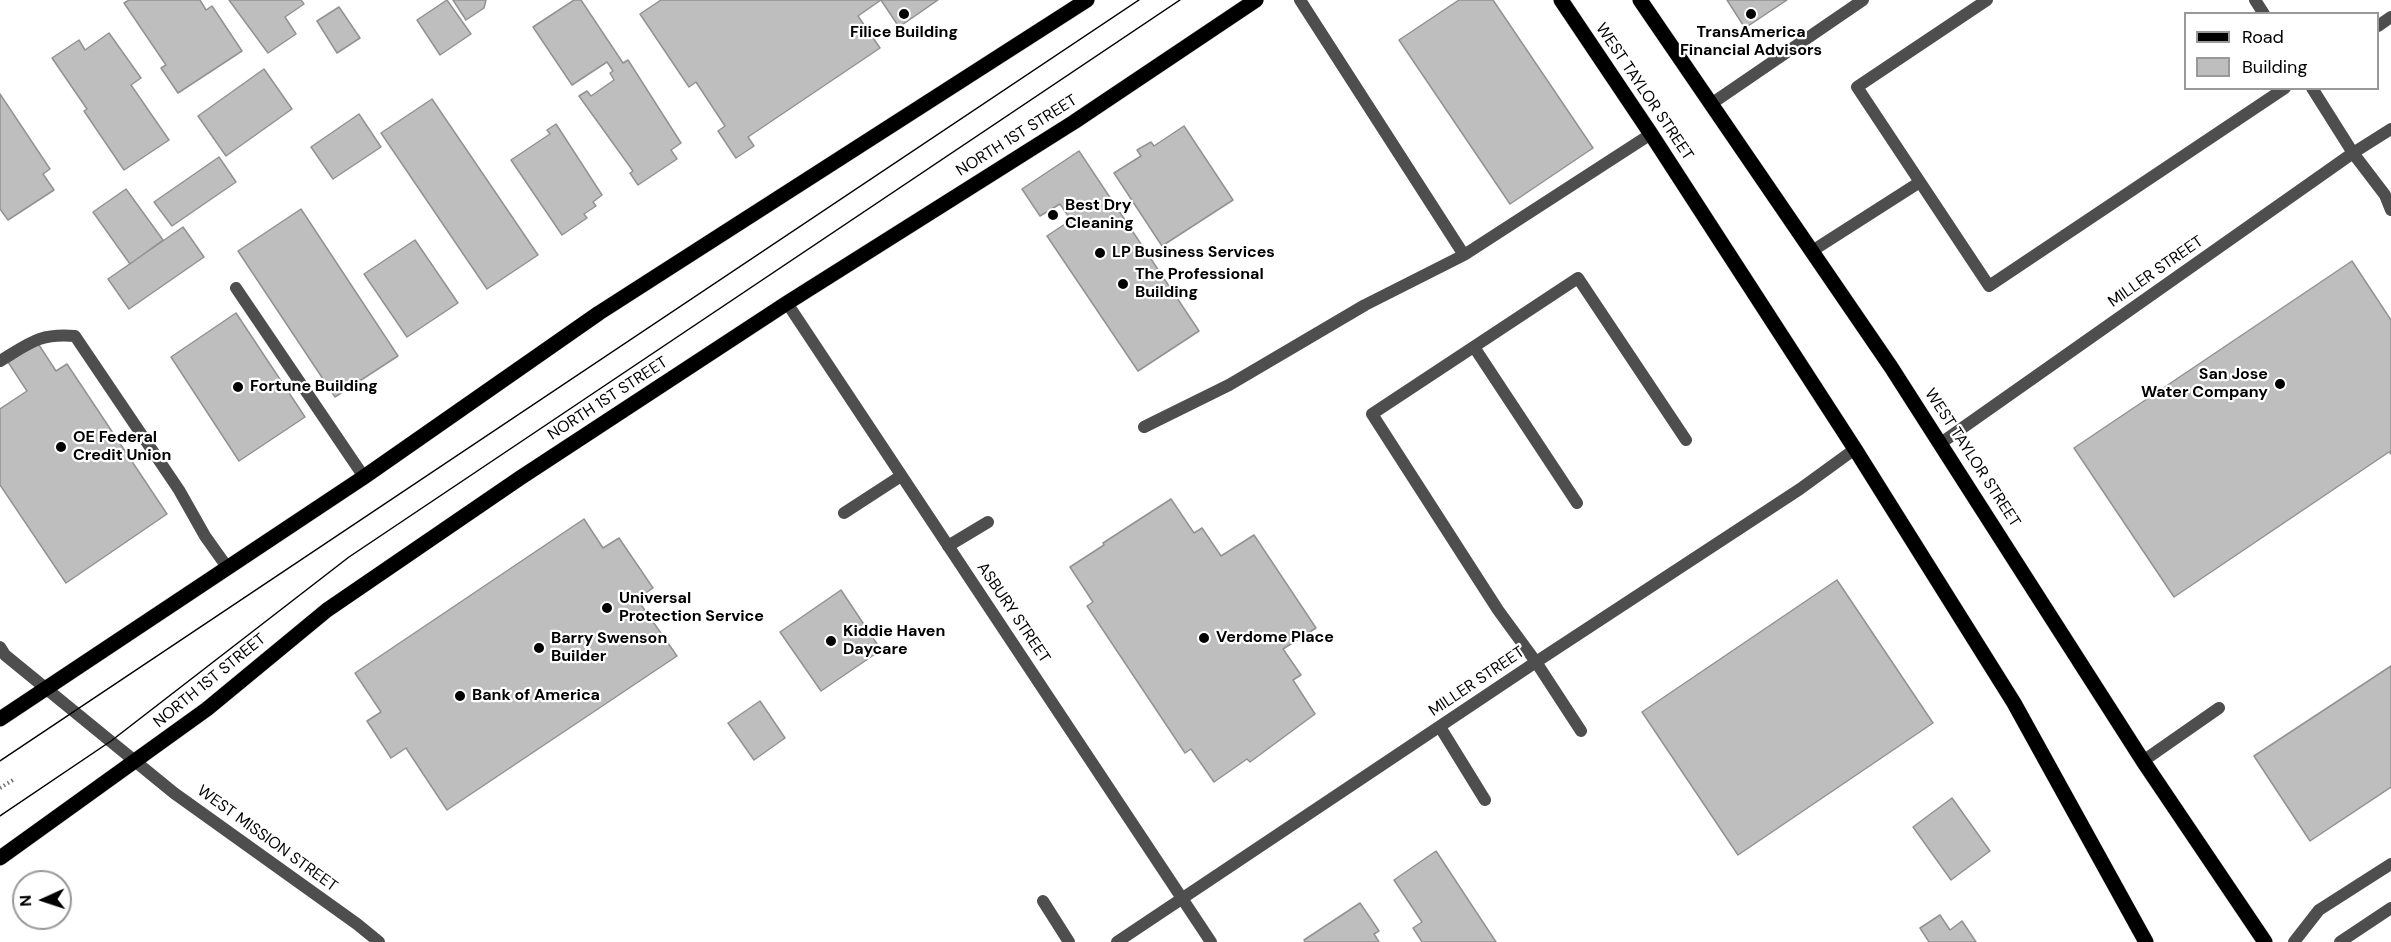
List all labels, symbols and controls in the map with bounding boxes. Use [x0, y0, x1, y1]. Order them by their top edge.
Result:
marker: Filice Building [897, 7, 911, 21]
marker: TransAmerica Financial Advisors [1744, 7, 1758, 21]
legend [2184, 12, 2379, 90]
street label: WEST TAYLOR STREET [1591, 20, 1697, 164]
place label: Filice Building [850, 23, 958, 43]
place label: TransAmerica Financial Advisors [1680, 23, 1822, 61]
text: Road [2242, 25, 2284, 49]
text: Building [2242, 55, 2307, 79]
street label: NORTH 1ST STREET [953, 91, 1081, 181]
place label: Best Dry Cleaning [1065, 196, 1134, 234]
marker: Best Dry Cleaning [1046, 208, 1060, 222]
street label: MILLER STREET [2105, 232, 2207, 312]
place label: LP Business Services [1112, 243, 1275, 263]
marker: LP Business Services [1093, 246, 1107, 260]
place label: The Professional Building [1135, 265, 1264, 303]
marker: The Professional Building [1116, 277, 1130, 291]
street label: NORTH 1ST STREET [545, 353, 671, 445]
place label: San Jose Water Company [2141, 365, 2268, 403]
place label: Fortune Building [250, 377, 378, 397]
marker: San Jose Water Company [2273, 377, 2287, 391]
marker: Fortune Building [231, 380, 245, 394]
street label: WEST TAYLOR STREET [1920, 385, 2024, 531]
place label: OE Federal Credit Union [73, 428, 171, 466]
marker: OE Federal Credit Union [54, 440, 68, 454]
street label: ASBURY STREET [972, 559, 1054, 667]
place label: Universal Protection Service [619, 589, 764, 627]
marker: Universal Protection Service [600, 601, 614, 615]
place label: Kiddie Haven Daycare [843, 622, 945, 660]
place label: Verdome Place [1216, 628, 1334, 648]
place label: Barry Swenson Builder [551, 629, 667, 667]
street label: NORTH 1ST STREET [150, 630, 270, 732]
marker: Verdome Place [1197, 631, 1211, 645]
marker: Kiddie Haven Daycare [824, 634, 838, 648]
marker: Barry Swenson Builder [532, 641, 546, 655]
street label: MILLER STREET [1425, 643, 1529, 721]
place label: Bank of America [472, 686, 600, 706]
marker: Bank of America [453, 689, 467, 703]
street label: WEST MISSION STREET [193, 782, 341, 896]
north arrow [12, 870, 72, 930]
text: N [15, 894, 36, 907]

